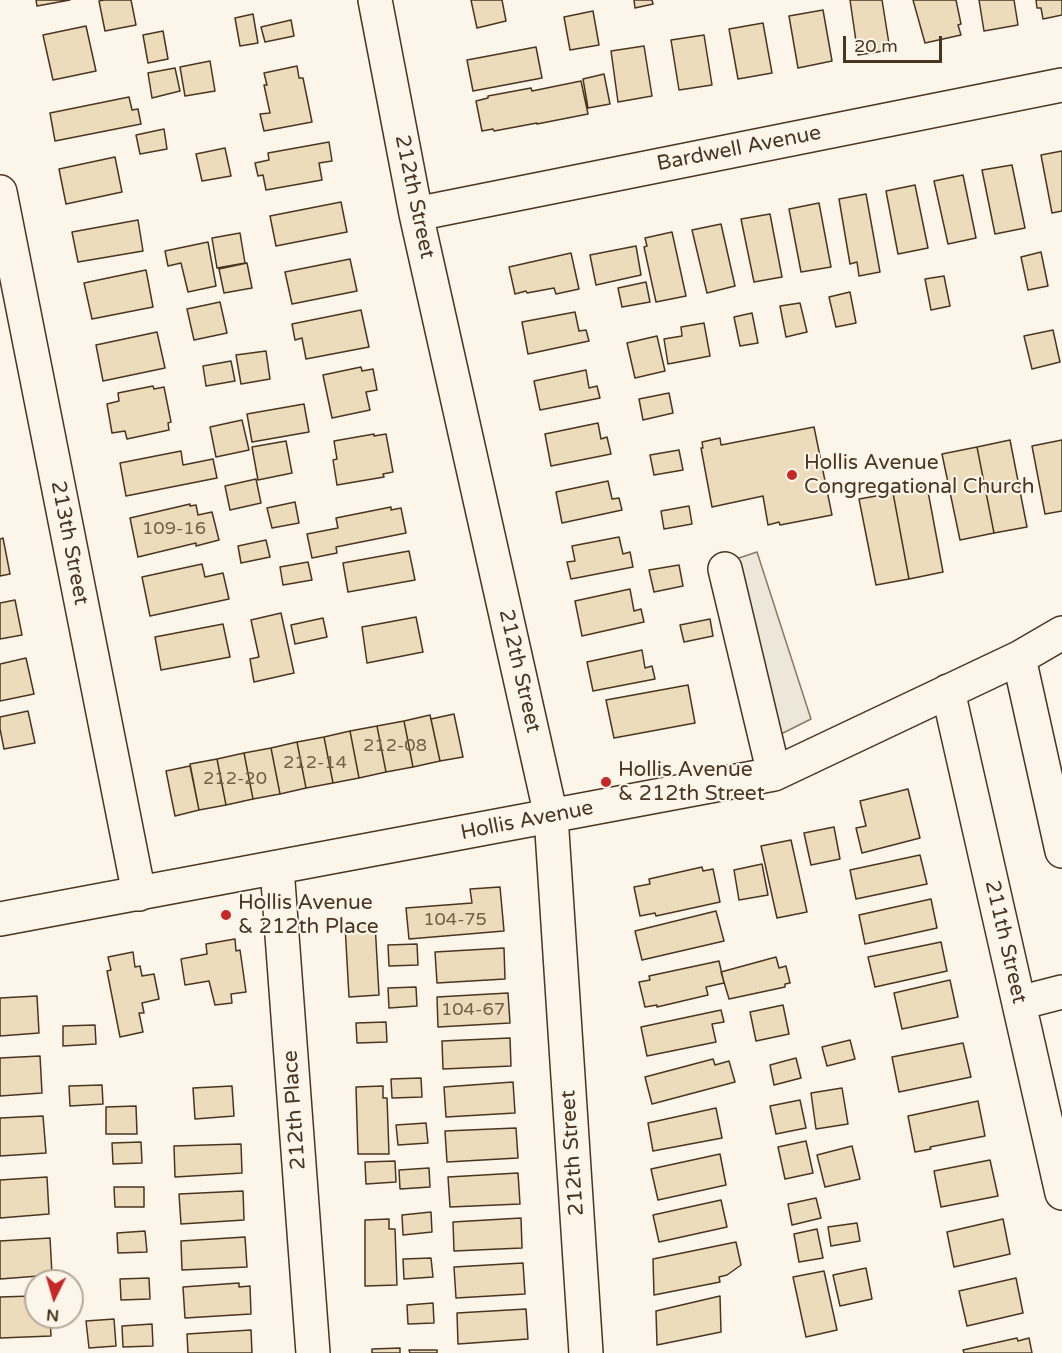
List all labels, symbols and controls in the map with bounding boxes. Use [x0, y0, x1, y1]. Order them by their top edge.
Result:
scale bar [846, 24, 945, 62]
text: 20 m [854, 35, 898, 57]
street label: Bardwell Avenue [655, 121, 823, 177]
street label: 212th Street [389, 133, 439, 261]
place label: Hollis Avenue Congregational Church [804, 450, 1035, 500]
marker: Hollis Avenue Congregational Church [785, 468, 799, 482]
street label: 213th Street [45, 479, 93, 607]
house number: 109-16 [142, 518, 206, 540]
street label: 212th Street [493, 607, 545, 735]
house number: 212-08 [363, 735, 427, 757]
house number: 212-14 [283, 752, 347, 774]
place label: Hollis Avenue & 212th Street [618, 757, 765, 807]
house number: 212-20 [203, 768, 267, 790]
marker: Hollis Avenue & 212th Street [599, 775, 613, 789]
street label: Hollis Avenue [458, 796, 596, 846]
street label: 211th Street [979, 878, 1031, 1006]
place label: Hollis Avenue & 212th Place [238, 890, 379, 940]
marker: Hollis Avenue & 212th Place [219, 908, 233, 922]
house number: 104-75 [423, 909, 487, 931]
house number: 104-67 [441, 999, 505, 1021]
street label: 212th Place [278, 1049, 312, 1171]
street label: 212th Street [556, 1089, 590, 1217]
north arrow [24, 1269, 84, 1329]
text: N [45, 1304, 60, 1325]

